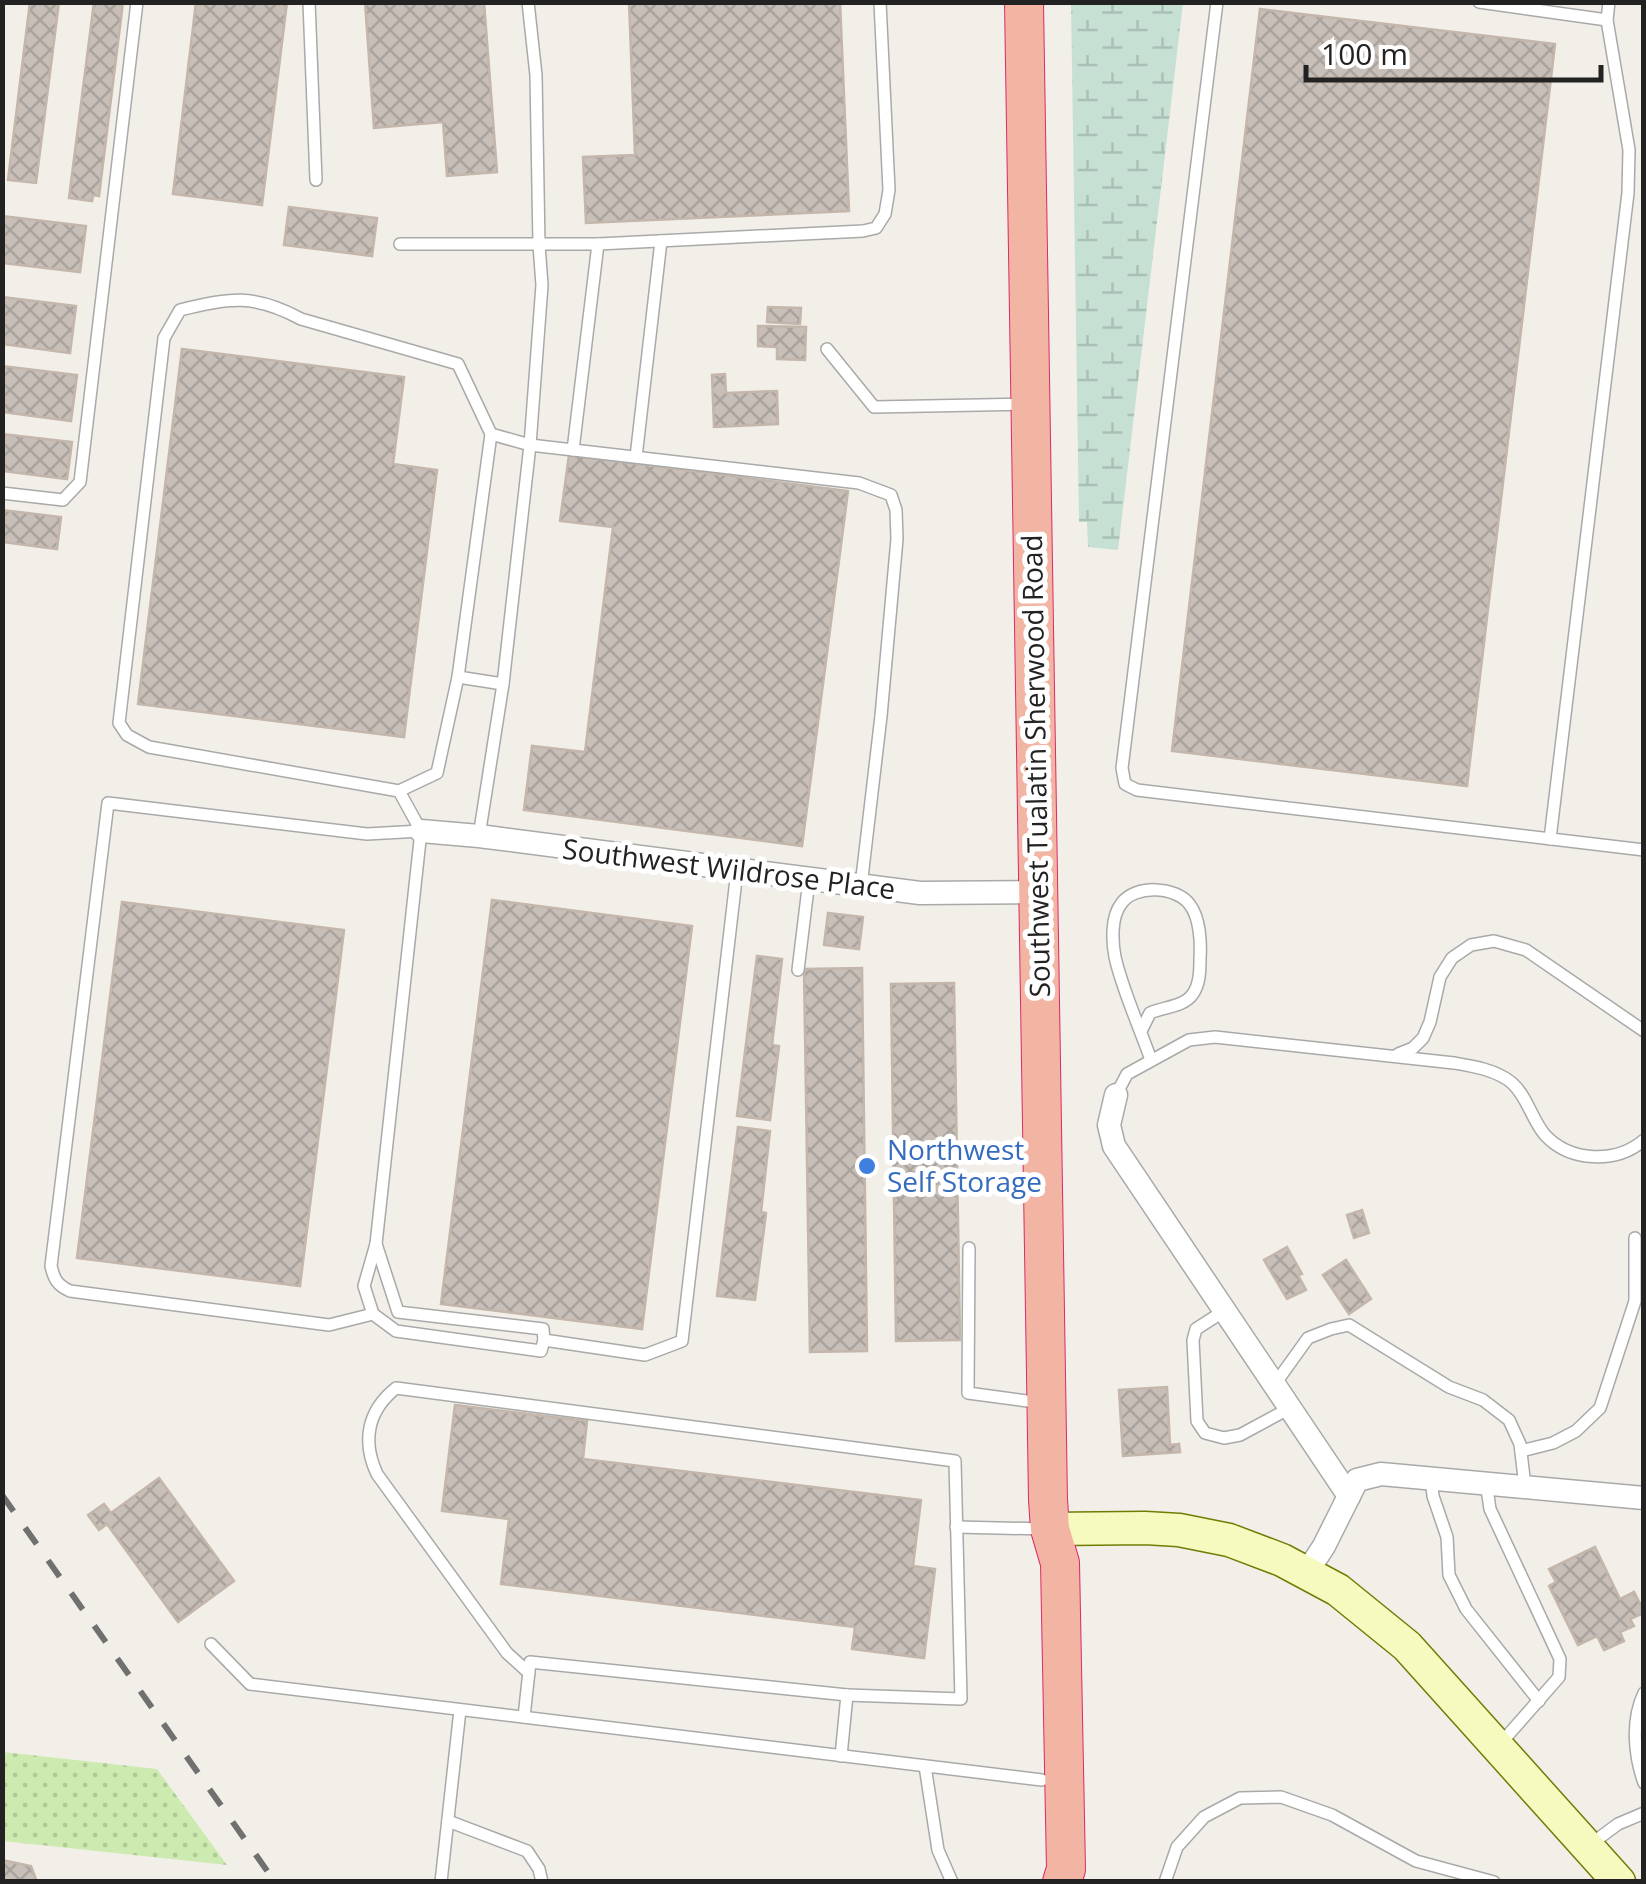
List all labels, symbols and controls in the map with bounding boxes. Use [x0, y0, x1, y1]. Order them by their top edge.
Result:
scale bar [1306, 20, 1601, 82]
text: 100 m [1321, 33, 1408, 74]
street label: Southwest Tualatin Sherwood Road [1012, 534, 1058, 998]
street label: Southwest Wildrose Place [561, 829, 898, 907]
place label: Northwest Self Storage [887, 1130, 1042, 1200]
marker: Northwest Self Storage [856, 1155, 878, 1177]

